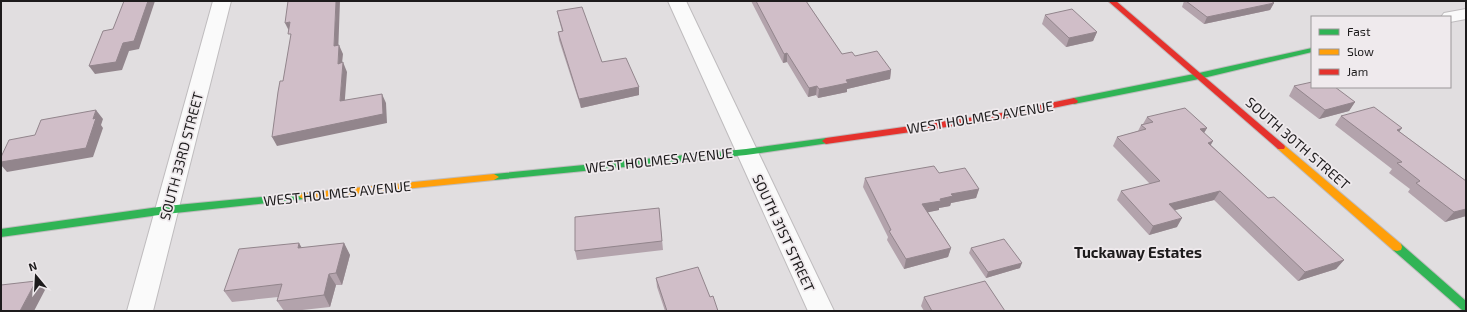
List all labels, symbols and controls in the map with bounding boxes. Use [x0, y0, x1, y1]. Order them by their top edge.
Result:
legend [1311, 16, 1451, 88]
text: Fast [1347, 24, 1371, 38]
text: Slow [1347, 44, 1374, 58]
text: Jam [1347, 64, 1368, 78]
street label: SOUTH 33RD STREET [156, 90, 206, 222]
street label: SOUTH 30TH STREET [1242, 93, 1354, 193]
street label: WEST HOLMES AVENUE [905, 97, 1055, 137]
street label: WEST HOLMES AVENUE [584, 144, 734, 176]
street label: SOUTH 31ST STREET [749, 172, 819, 294]
street label: WEST HOLMES AVENUE [262, 177, 412, 209]
district label: Tuckaway Estates [1074, 243, 1202, 262]
north arrow [16, 256, 56, 296]
text: N [27, 259, 39, 273]

